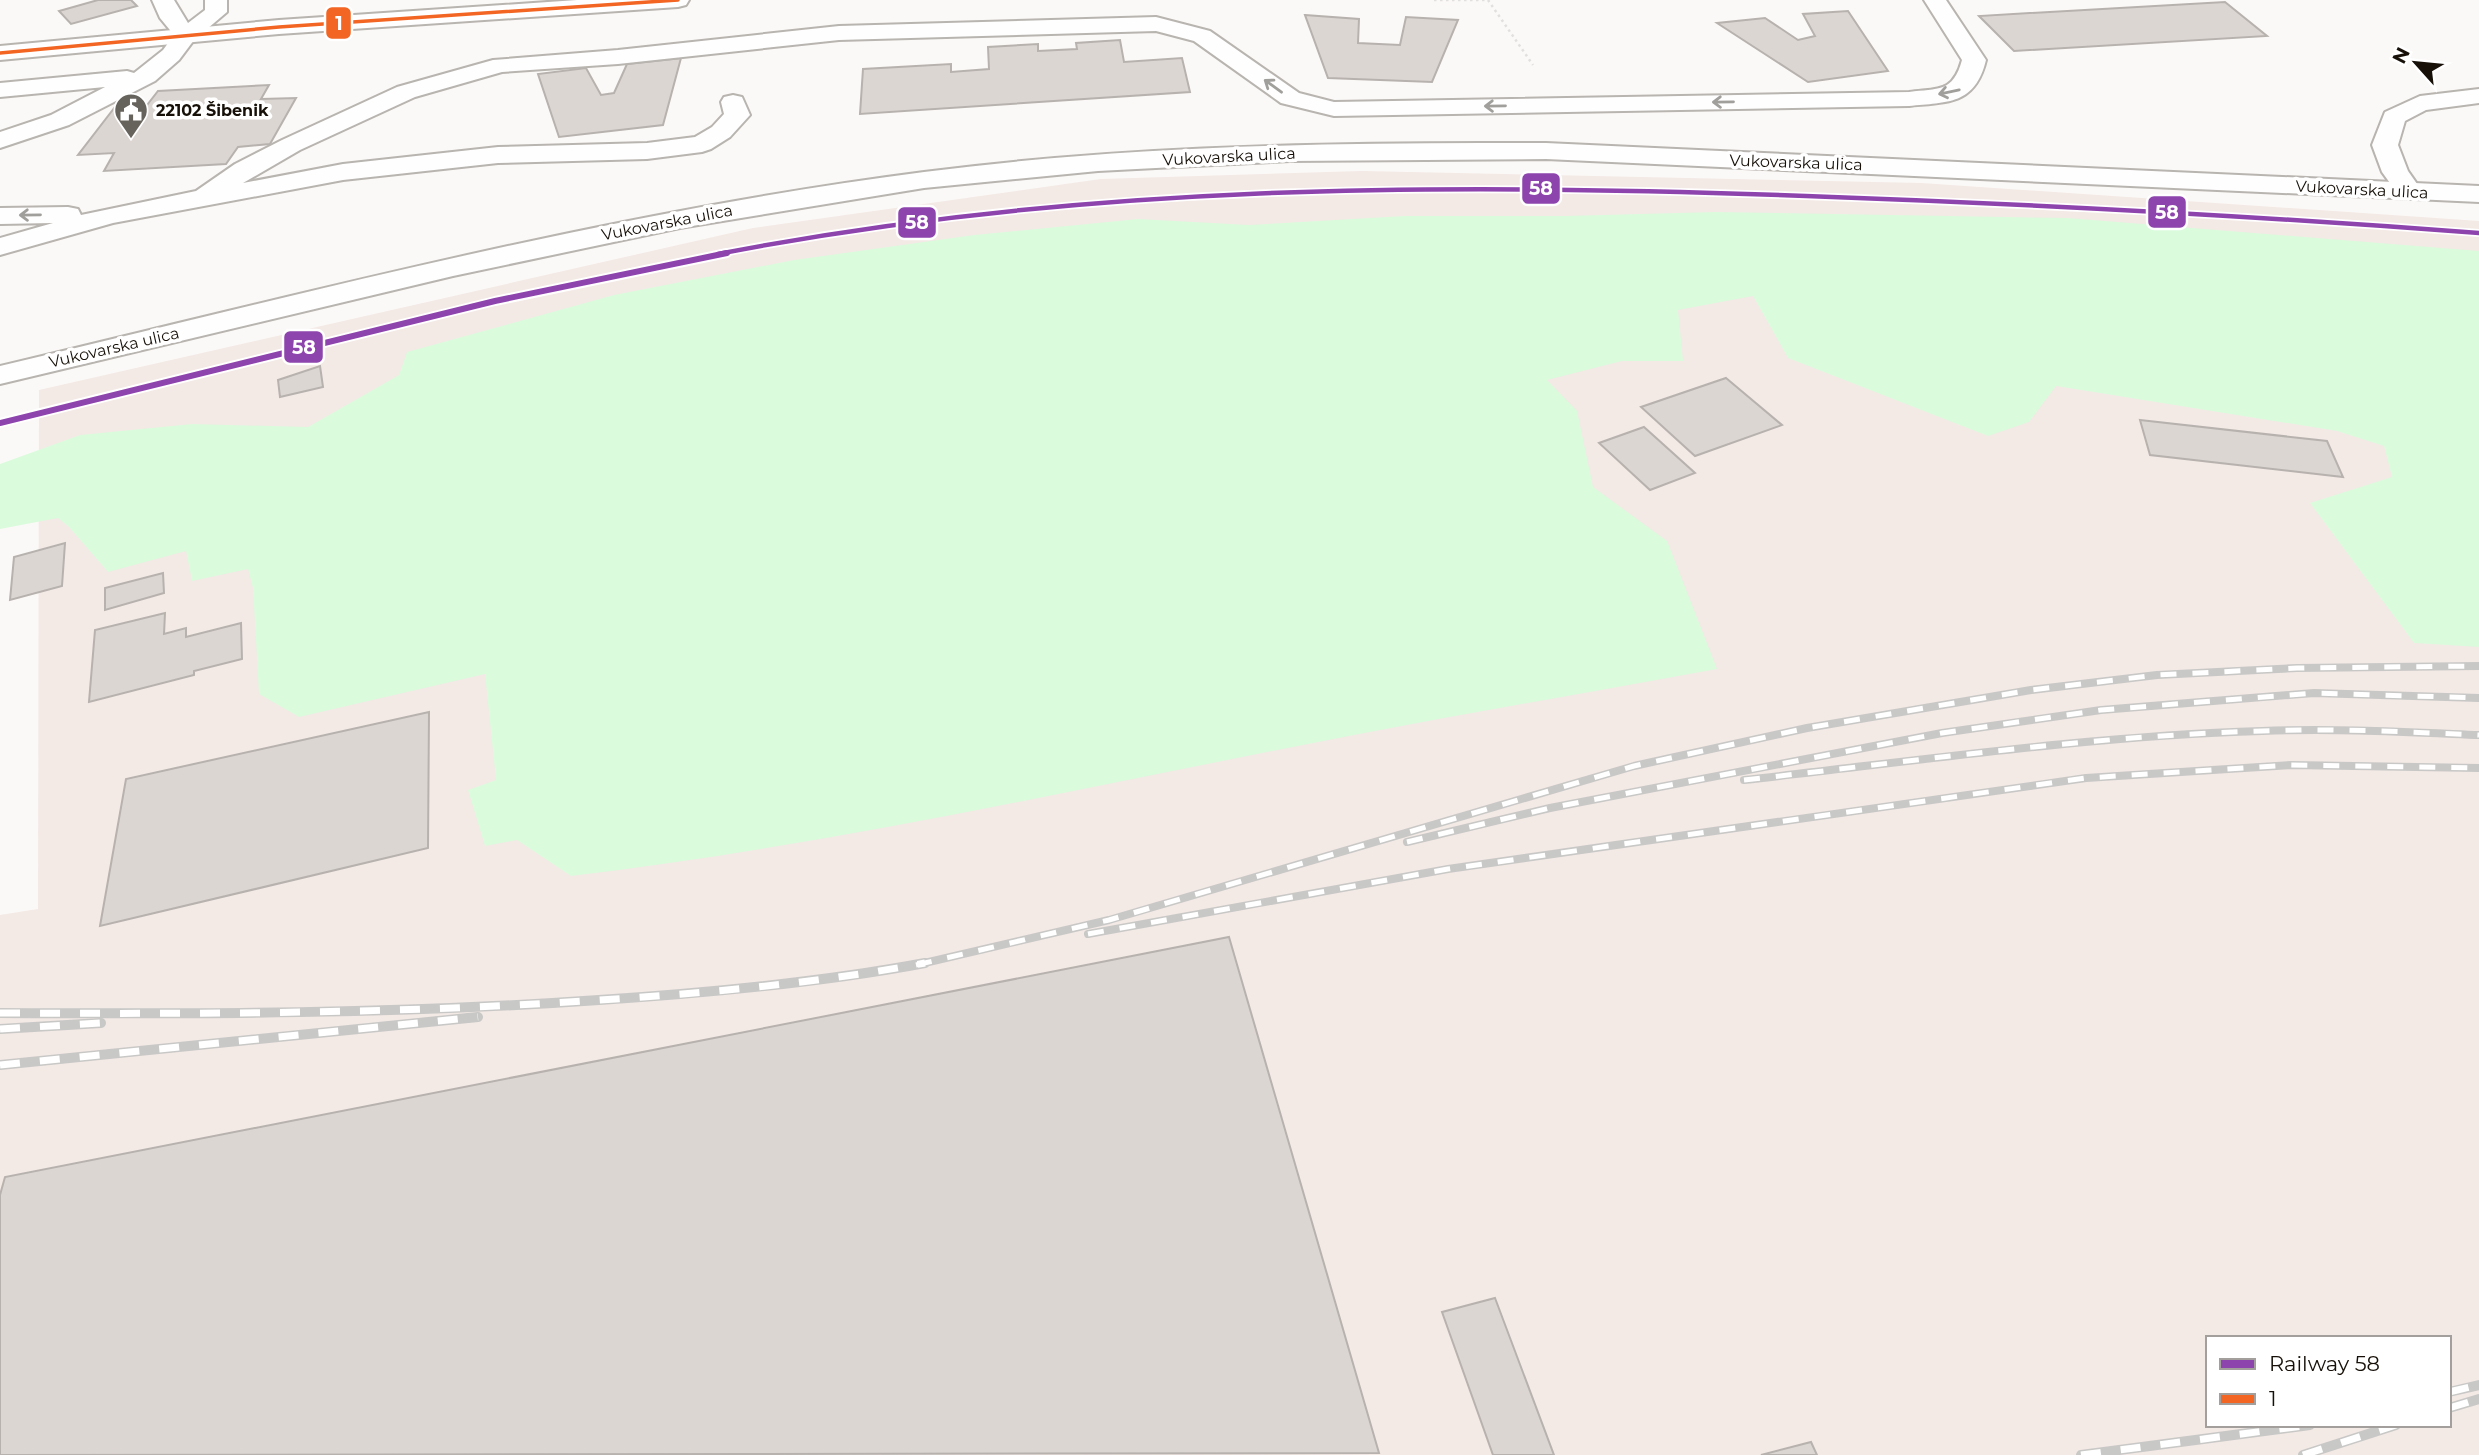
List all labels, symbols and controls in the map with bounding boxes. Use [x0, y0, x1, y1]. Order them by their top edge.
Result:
line badge: 1 [325, 6, 352, 40]
text: 1 [335, 12, 343, 35]
north arrow [2381, 28, 2451, 98]
text: N [2388, 43, 2415, 68]
one-way arrow [1264, 79, 1283, 94]
one-way arrow [1939, 86, 1961, 99]
public building icon: 22102 Šibenik [112, 91, 150, 140]
one-way arrow [1712, 95, 1735, 109]
one-way arrow [1484, 99, 1507, 113]
place label: 22102 Šibenik [156, 101, 269, 120]
street label: Vukovarska ulica [1162, 144, 1296, 169]
street label: Vukovarska ulica [1729, 151, 1863, 174]
line badge: 58 [1521, 172, 1561, 205]
text: 58 [1529, 177, 1553, 200]
street label: Vukovarska ulica [2295, 177, 2429, 202]
line badge: 58 [2147, 195, 2187, 229]
street label: Vukovarska ulica [600, 200, 734, 245]
text: 58 [2155, 201, 2179, 224]
line badge: 58 [897, 206, 937, 239]
one-way arrow [19, 208, 42, 222]
text: 58 [905, 211, 929, 234]
street label: Vukovarska ulica [47, 323, 181, 372]
line badge: 58 [283, 330, 324, 364]
text: 58 [292, 336, 316, 359]
legend [2206, 1336, 2451, 1427]
text: Railway 58 [2269, 1351, 2380, 1376]
text: 1 [2269, 1386, 2277, 1411]

